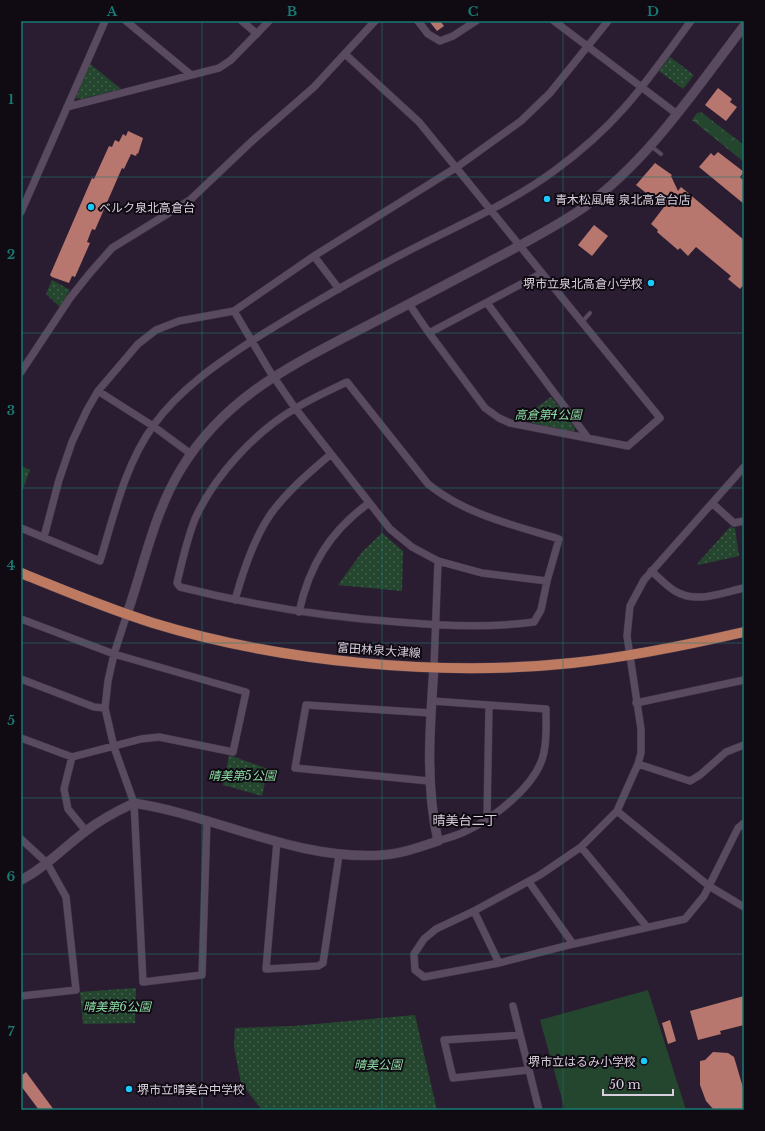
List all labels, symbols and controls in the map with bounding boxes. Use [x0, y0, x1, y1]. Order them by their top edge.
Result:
text: A [106, 3, 118, 20]
text: B [287, 3, 297, 20]
text: C [468, 3, 479, 20]
text: D [647, 3, 659, 20]
text: 1 [8, 91, 14, 108]
place label: 青木松風庵 泉北高倉台店 [555, 192, 690, 207]
marker: 青木松風庵 泉北高倉台店 [542, 194, 552, 204]
place label: ベルク泉北高倉台 [99, 200, 195, 215]
marker: ベルク泉北高倉台 [86, 202, 96, 212]
text: 2 [7, 246, 15, 263]
place label: 堺市立泉北高倉小学校 [523, 276, 643, 291]
marker: 堺市立泉北高倉小学校 [646, 278, 656, 288]
text: 3 [7, 402, 15, 419]
park label: 高倉第4公園 [515, 407, 583, 422]
text: 4 [7, 557, 16, 574]
street label: 富田林泉大津線 [337, 640, 421, 660]
text: 5 [7, 712, 15, 729]
park label: 晴美第5公園 [208, 768, 278, 783]
district label: 晴美台二丁 [432, 812, 498, 829]
text: 6 [7, 868, 16, 885]
park label: 晴美第6公園 [83, 999, 153, 1014]
text: 7 [8, 1023, 15, 1040]
place label: 堺市立はるみ小学校 [528, 1054, 636, 1069]
marker: 堺市立はるみ小学校 [639, 1056, 649, 1066]
park label: 晴美公園 [354, 1057, 404, 1072]
scale bar [603, 1071, 673, 1097]
text: 50 m [609, 1077, 641, 1092]
place label: 堺市立晴美台中学校 [137, 1082, 245, 1097]
marker: 堺市立晴美台中学校 [124, 1084, 134, 1094]

